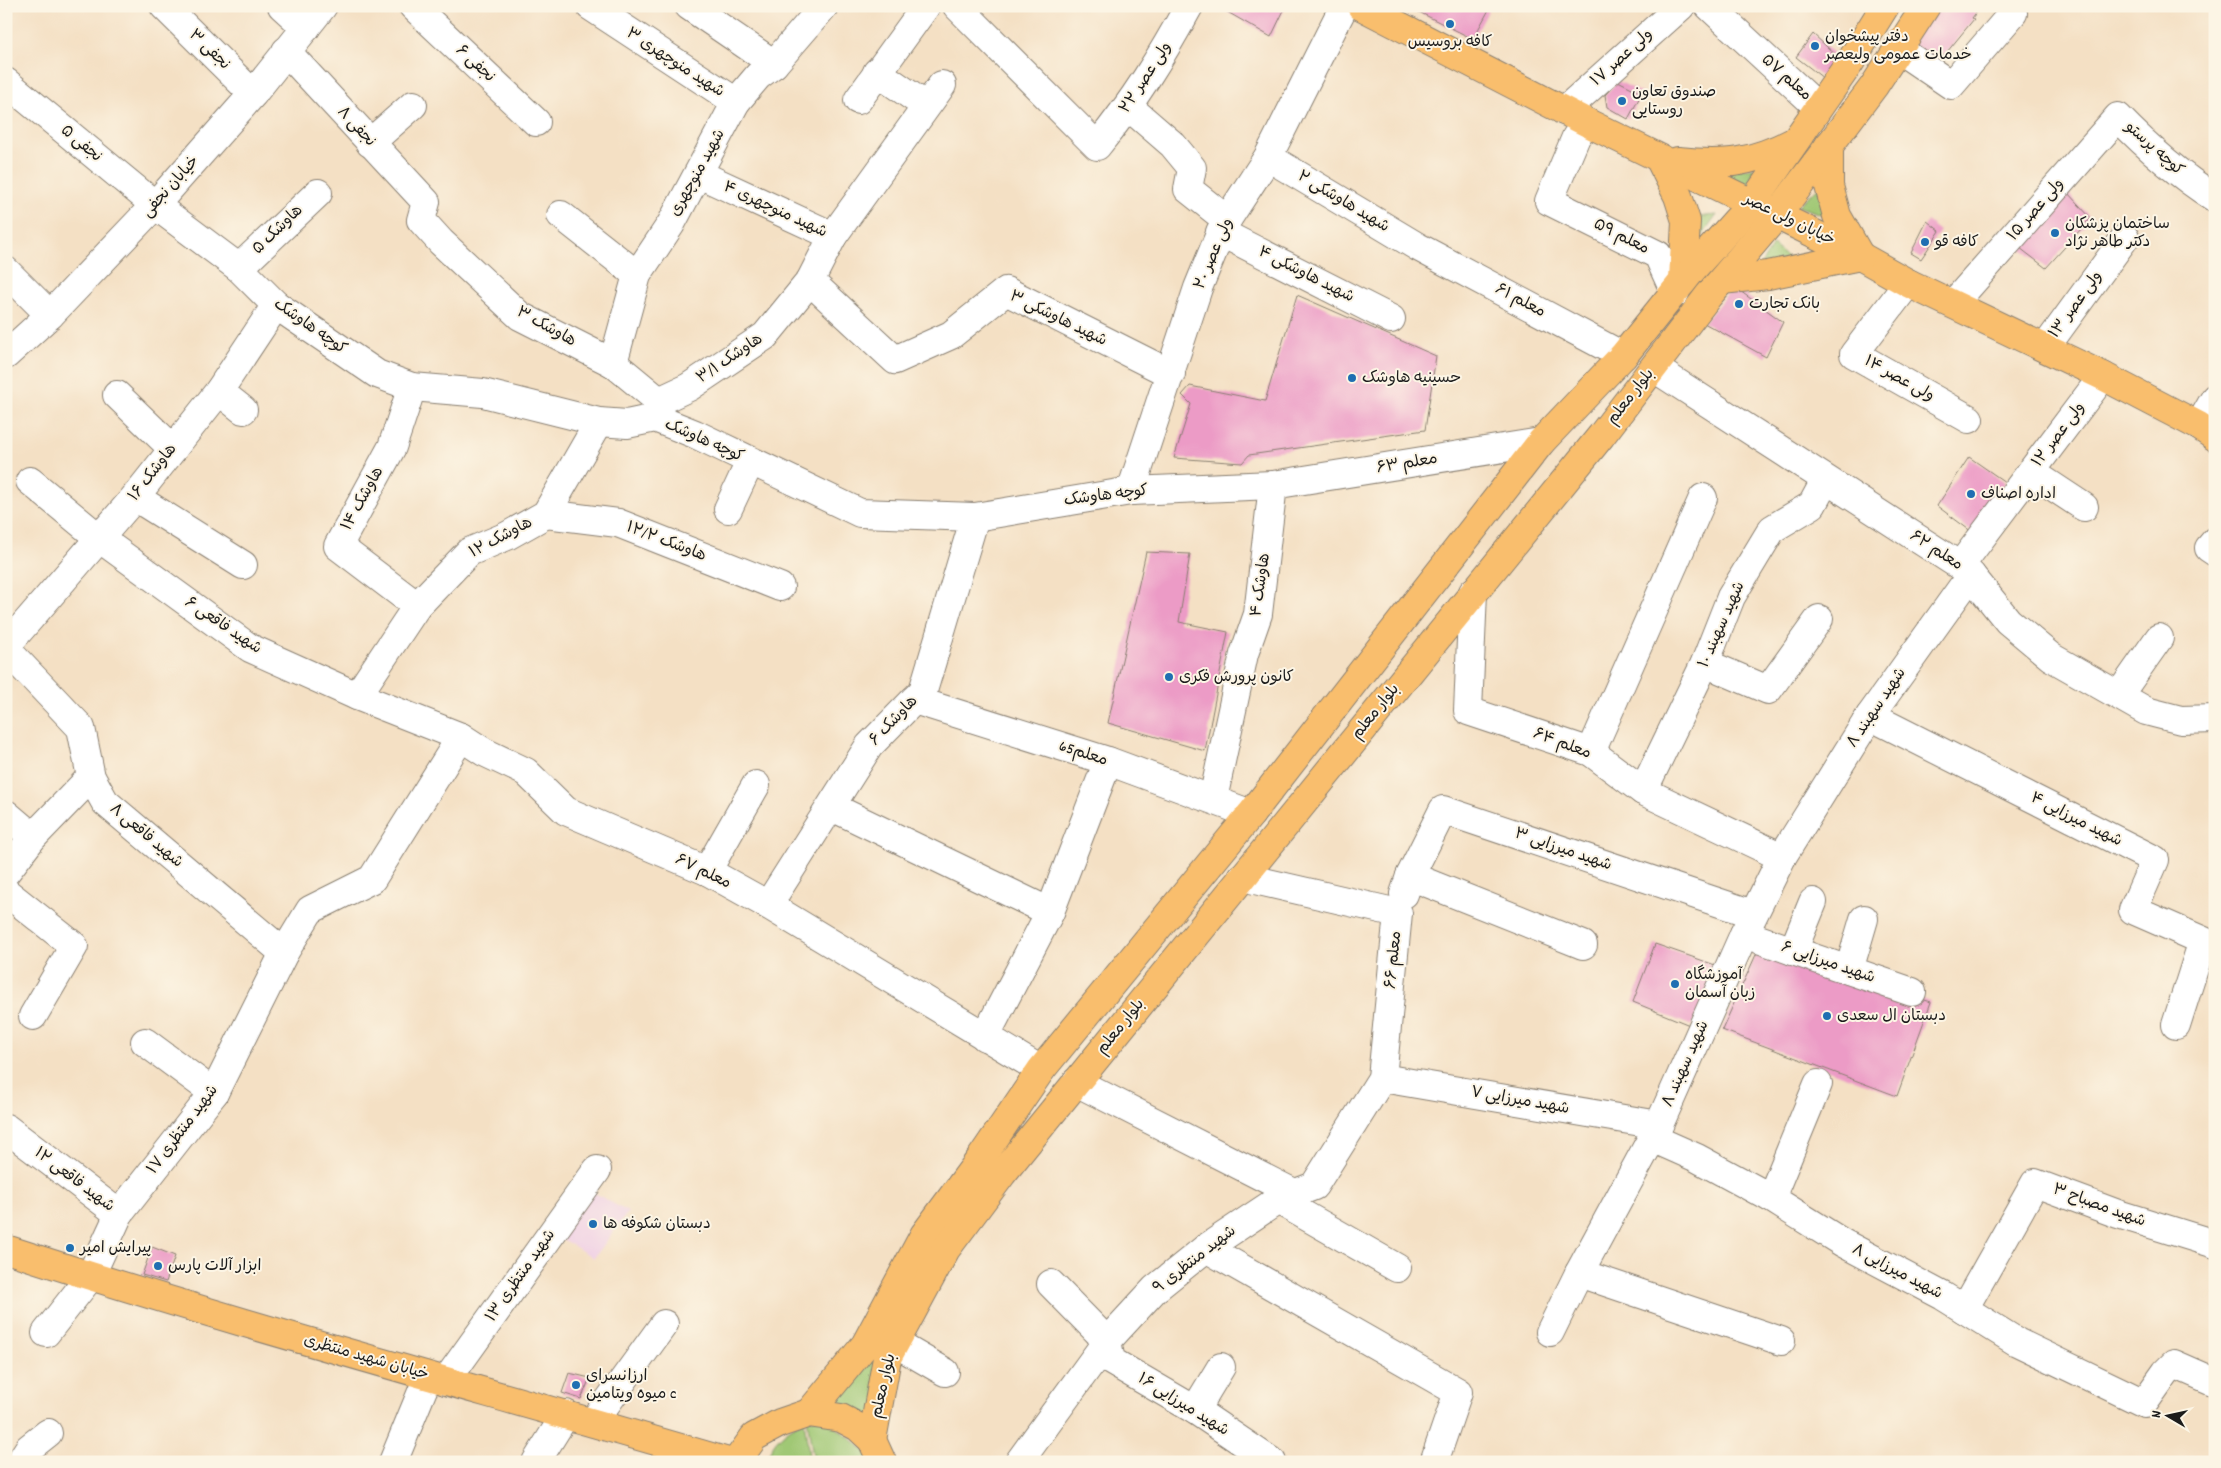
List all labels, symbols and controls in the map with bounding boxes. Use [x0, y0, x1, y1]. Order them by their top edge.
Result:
marker: کافه بروسیس [1444, 18, 1456, 30]
street label: شهید منوچهری ۳ [621, 22, 729, 104]
street label: نجفی ۳ [183, 24, 235, 76]
street label: ولی عصر ۱۷ [1586, 24, 1658, 92]
place label: دفتر پیشخوان خدمات عمومی ولیعصر [1823, 26, 1972, 67]
place label: کافه بروسیس [1408, 31, 1492, 54]
street label: ولی عصر ۲۲ [1114, 38, 1178, 118]
street label: نجفی ۶ [450, 40, 500, 88]
marker: دفتر پیشخوان خدمات عمومی ولیعصر [1809, 40, 1821, 52]
street label: معلم ۵۷ [1756, 49, 1816, 107]
place label: صندوق تعاون روستایی [1632, 81, 1716, 122]
marker: صندوق تعاون روستایی [1616, 95, 1628, 107]
street label: نجفی ۸ [331, 102, 381, 152]
street label: کوچه پرستو [2119, 116, 2189, 182]
street label: نجفی ۵ [55, 120, 107, 168]
street label: شهید منوچهری [665, 125, 731, 221]
street label: خیابان نجفی [137, 151, 205, 223]
street label: شهید هاوشکی ۲ [1293, 165, 1393, 239]
street label: ولی عصر ۱۵ [2002, 174, 2070, 246]
street label: شهید منوچهری ۴ [719, 176, 831, 244]
street label: خیابان ولی عصر [1738, 187, 1839, 252]
street label: هاوشک ۵ [247, 200, 309, 260]
street label: معلم ۵۹ [1589, 213, 1653, 261]
place label: ساختمان پزشکان دکتر طاهر نژاد [2065, 213, 2170, 254]
street label: ولی عصر ۲۰ [1189, 215, 1239, 293]
marker: ساختمان پزشکان دکتر طاهر نژاد [2049, 227, 2061, 239]
place label: کافه قو [1933, 231, 1979, 254]
marker: کافه قو [1919, 236, 1931, 248]
street label: شهید هاوشکی ۴ [1254, 241, 1358, 309]
street label: ولی عصر ۱۳ [2044, 266, 2108, 344]
street label: معلم ۶۱ [1491, 278, 1549, 324]
street label: شهید هاوشکی ۳ [1005, 285, 1111, 353]
street label: کوچه هاوشک [269, 293, 351, 361]
place label: بانک تجارت [1749, 293, 1820, 316]
marker: بانک تجارت [1733, 298, 1745, 310]
street label: هاوشک ۳ [512, 301, 580, 353]
street label: هاوشک ۳/۱ [692, 328, 768, 390]
street label: ولی عصر ۱۴ [1860, 350, 1938, 408]
street label: بلوار معلم [1602, 364, 1660, 430]
place label: حسینیه هاوشک [1362, 367, 1461, 390]
marker: حسینیه هاوشک [1346, 372, 1358, 384]
street label: ولی عصر ۱۲ [2027, 398, 2091, 472]
street label: کوچه هاوشک [661, 413, 747, 469]
street label: هاوشک ۱۶ [123, 439, 183, 507]
street label: معلم ۶۳ [1375, 448, 1439, 480]
street label: هاوشک ۱۴ [336, 463, 390, 535]
street label: کوچه هاوشک [1063, 479, 1150, 513]
place label: اداره اصناف [1981, 483, 2056, 506]
marker: اداره اصناف [1965, 488, 1977, 500]
street label: هاوشک ۱۲ [465, 512, 537, 564]
street label: هاوشک ۱۲/۲ [623, 516, 709, 568]
street label: معلم ۶۲ [1905, 525, 1967, 577]
street label: هاوشک ۴ [1245, 552, 1277, 618]
street label: شهید سهبند ۱۰ [1693, 578, 1751, 672]
street label: شهید فاقعی ۶ [180, 592, 266, 660]
street label: شهید سهبند ۸ [1842, 663, 1912, 753]
place label: کانون پرورش فکری [1179, 666, 1294, 689]
marker: کانون پرورش فکری [1163, 671, 1175, 683]
street label: بلوار معلم [1346, 679, 1406, 745]
street label: هاوشک ۶ [864, 691, 924, 751]
street label: معلم ۶۴ [1530, 722, 1594, 766]
street label: معلم65 [1055, 735, 1111, 773]
street label: شهید میرزایی ۴ [2026, 787, 2126, 853]
street label: شهید فاقعی ۸ [104, 798, 188, 874]
street label: شهید میرزایی ۳ [1511, 823, 1615, 877]
street label: معلم ۶۷ [671, 849, 735, 895]
street label: معلم ۶۶ [1380, 930, 1408, 990]
street label: شهید میرزایی ۶ [1778, 936, 1878, 990]
place label: آموزشگاه زبان آسمان [1685, 964, 1755, 1005]
marker: آموزشگاه زبان آسمان [1669, 978, 1681, 990]
street label: بلوار معلم [1091, 994, 1151, 1060]
place label: دبستان ال سعدی [1837, 1005, 1946, 1028]
marker: دبستان ال سعدی [1821, 1010, 1833, 1022]
street label: شهید سهبند ۸ [1657, 1017, 1715, 1111]
street label: شهید منتظری ۱۷ [142, 1080, 224, 1180]
street label: شهید میرزایی ۷ [1469, 1081, 1571, 1121]
street label: شهید فاقعی ۱۲ [29, 1142, 119, 1218]
street label: شهید مصباح ۳ [2049, 1179, 2149, 1233]
place label: دبستان شکوفه ها [603, 1213, 711, 1236]
marker: دبستان شکوفه ها [587, 1218, 599, 1230]
street label: شهید منتظری ۹ [1149, 1220, 1241, 1300]
street label: شهید منتظری ۱۳ [480, 1225, 562, 1327]
place label: پیرایش امیر [78, 1237, 152, 1260]
street label: شهید میرزایی ۸ [1848, 1238, 1946, 1306]
marker: پیرایش امیر [64, 1242, 76, 1254]
place label: ابزار آلات پارس [168, 1255, 261, 1278]
marker: ابزار آلات پارس [152, 1260, 164, 1272]
street label: خیابان شهید منتظری [301, 1329, 431, 1387]
street label: بلوار معلم [865, 1351, 903, 1421]
place label: ارزانسرای میوه ویتامین c [586, 1365, 676, 1406]
street label: شهید میرزایی ۱۶ [1133, 1368, 1233, 1442]
marker: ارزانسرای میوه ویتامین c [570, 1379, 582, 1391]
north arrow [2144, 1390, 2194, 1440]
text: N [2147, 1409, 2168, 1419]

